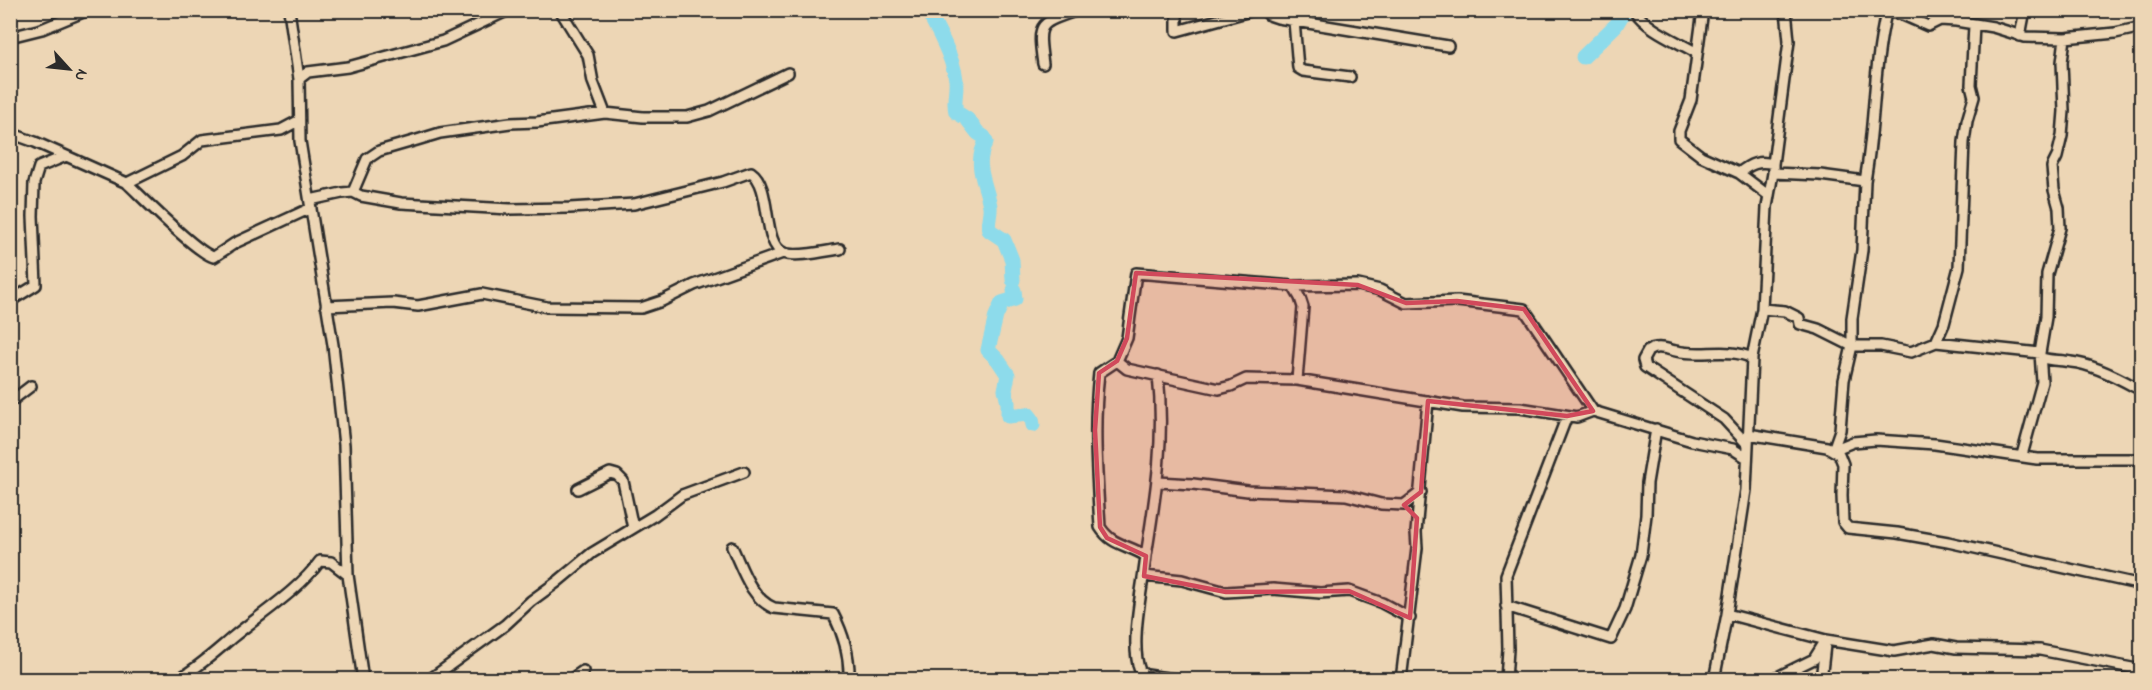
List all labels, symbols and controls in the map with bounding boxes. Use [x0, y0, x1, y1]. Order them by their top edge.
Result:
north arrow [39, 39, 99, 99]
text: N [67, 65, 94, 85]

